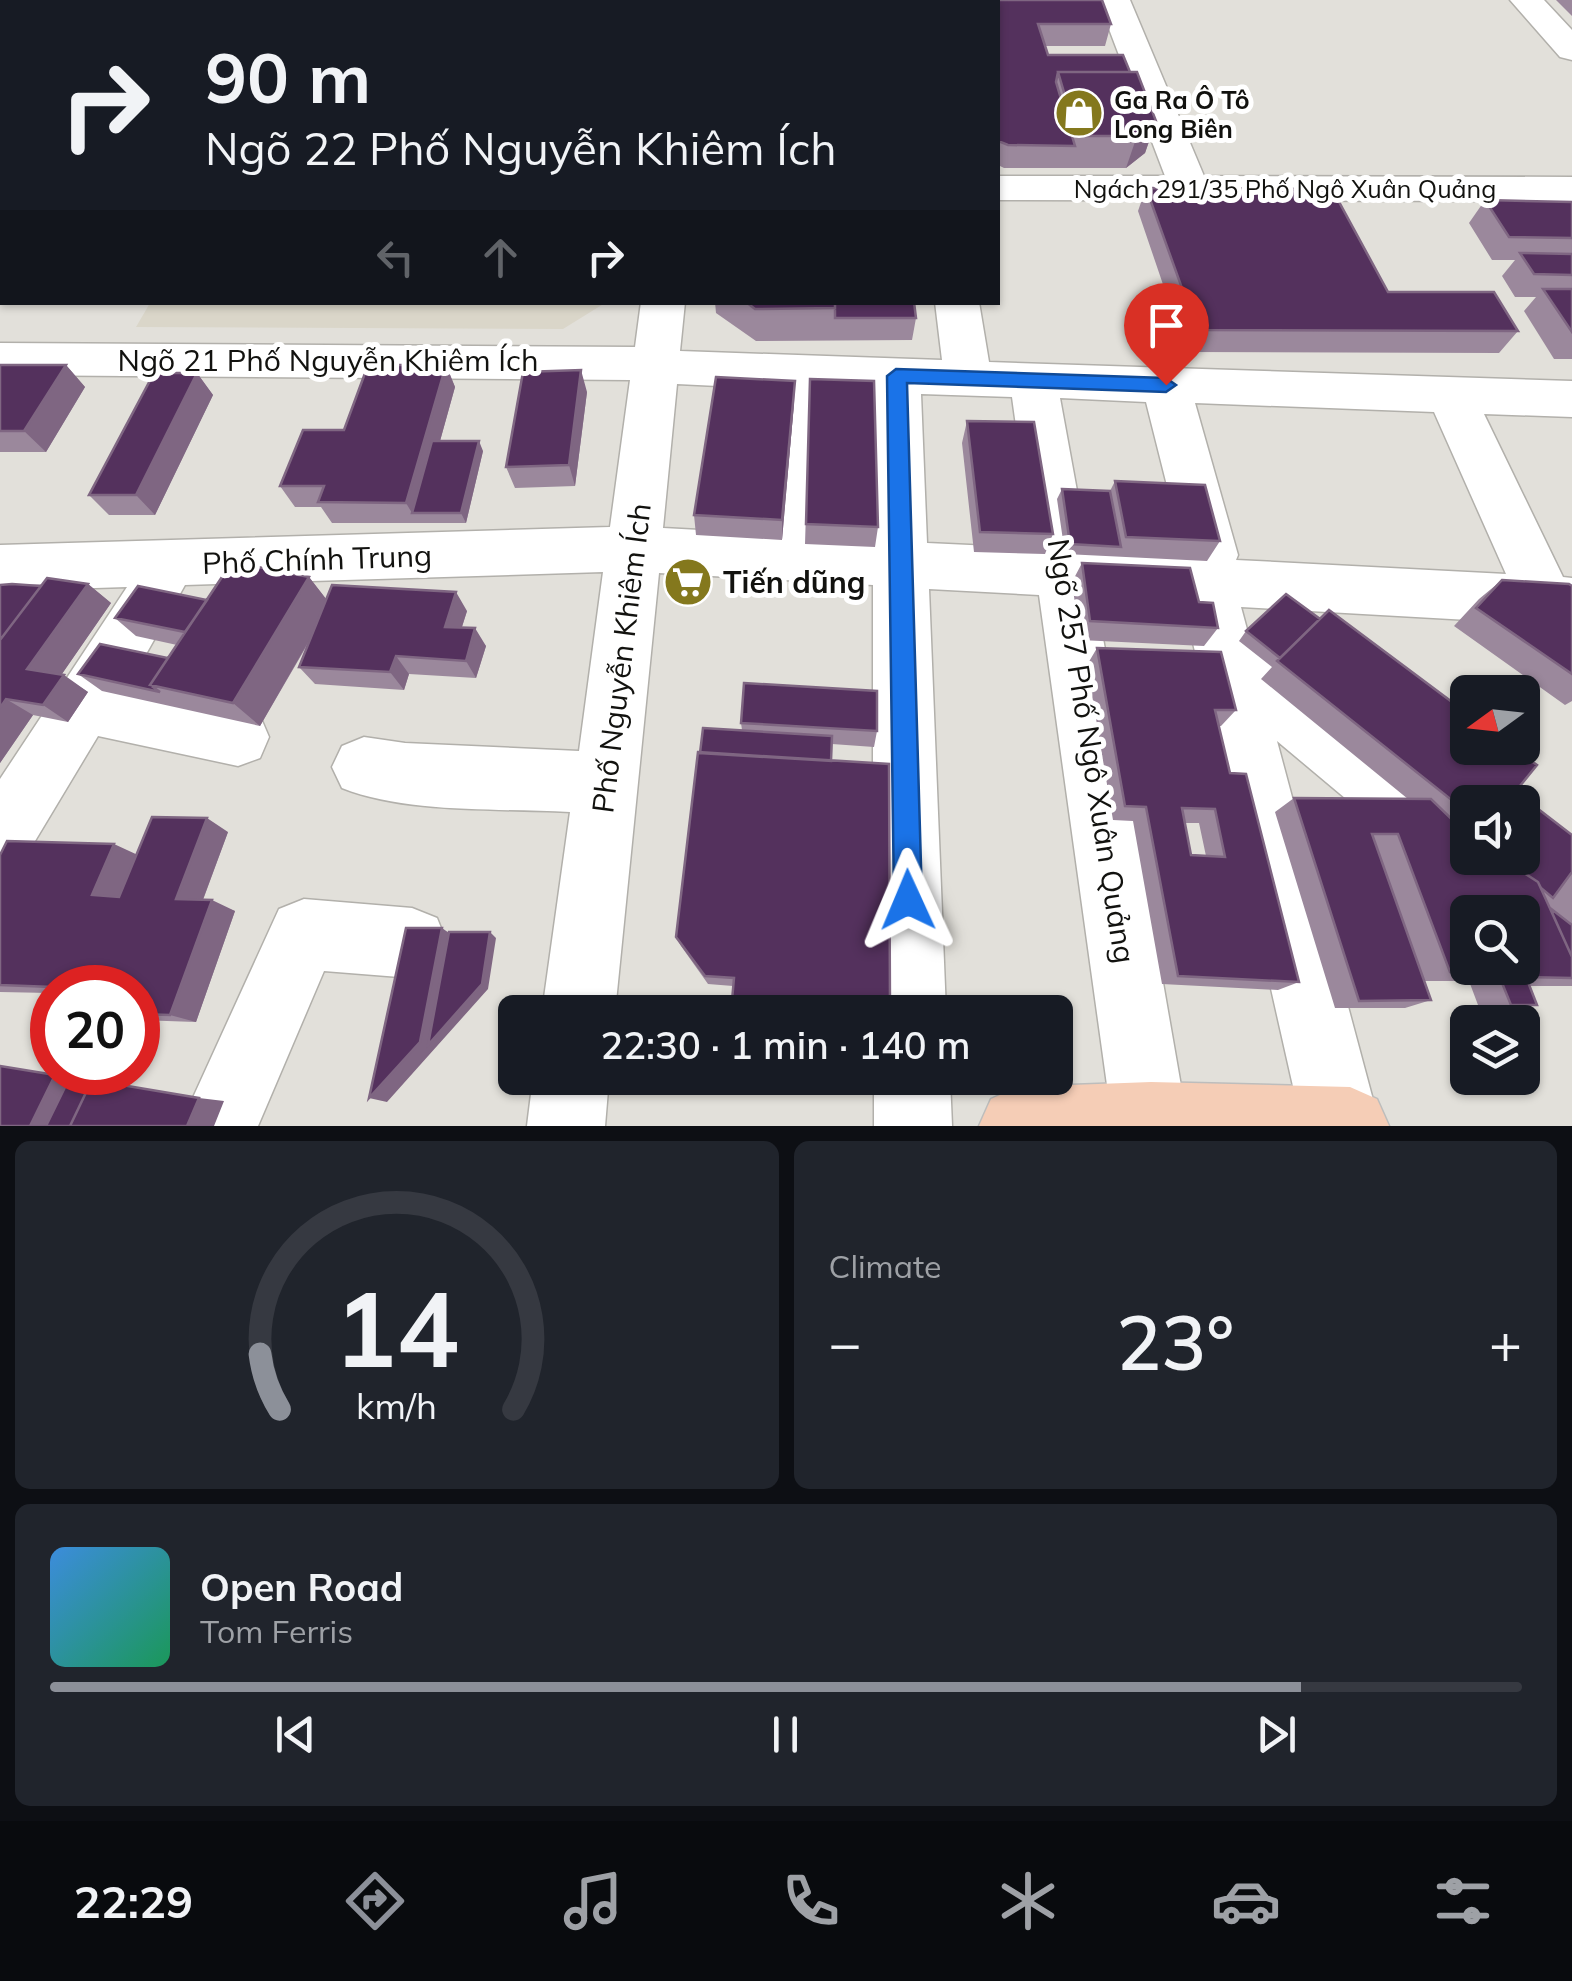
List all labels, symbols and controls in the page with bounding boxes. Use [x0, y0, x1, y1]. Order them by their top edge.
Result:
text: 90 m [205, 33, 371, 121]
icon: right [40, 40, 170, 170]
place label: Ga Ra Ô Tô Long Biên [1114, 84, 1249, 144]
shop icon: Ga Ra Ô Tô Long Biên [1053, 87, 1105, 139]
text: Ngõ 22 Phố Nguyễn Khiêm Ích [205, 120, 837, 176]
street label: Ngách 291/35 Phố Ngô Xuân Quảng [1074, 173, 1496, 204]
icon: left [368, 230, 423, 285]
icon: ahead [473, 230, 528, 285]
icon: right [578, 230, 633, 285]
pin [1124, 283, 1209, 386]
icon: arrive [1139, 298, 1194, 353]
street label: Ngõ 21 Phố Nguyễn Khiêm Ích [117, 341, 539, 379]
street label: Phố Nguyễn Khiêm Ích [583, 501, 659, 815]
street label: Phố Chính Trung [201, 536, 433, 582]
street label: Ngõ 257 Phố Ngô Xuân Quảng [1040, 536, 1144, 966]
supermarket icon: Tiến dũng [662, 556, 714, 608]
place label: Tiến dũng [723, 563, 865, 601]
north arrow [1450, 675, 1540, 765]
map controls [1450, 675, 1540, 1095]
button: sound [1450, 785, 1540, 875]
position arrow [856, 848, 960, 952]
button: search [1450, 895, 1540, 985]
speed limit sign: 20 [30, 965, 160, 1095]
button: layers [1450, 1005, 1540, 1095]
text: 22:30 · 1 min · 140 m [600, 1021, 971, 1069]
text: Climate [829, 1246, 941, 1286]
text: 14 [334, 1262, 459, 1393]
text: 23° [1116, 1295, 1234, 1389]
text: − [829, 1308, 862, 1377]
text: + [1489, 1308, 1522, 1377]
text: km/h [356, 1383, 437, 1428]
text: Open Road [200, 1563, 403, 1611]
text: Tom Ferris [200, 1611, 353, 1651]
icon: previous [268, 1707, 323, 1762]
icon: pause [758, 1707, 813, 1762]
icon: next [1249, 1707, 1304, 1762]
icon: directions [340, 1866, 410, 1936]
icon: music [558, 1866, 628, 1936]
icon: phone [776, 1866, 846, 1936]
icon: climate [993, 1866, 1063, 1936]
icon: car [1211, 1866, 1281, 1936]
icon: filters [1428, 1866, 1498, 1936]
text: 22:29 [74, 1873, 193, 1929]

